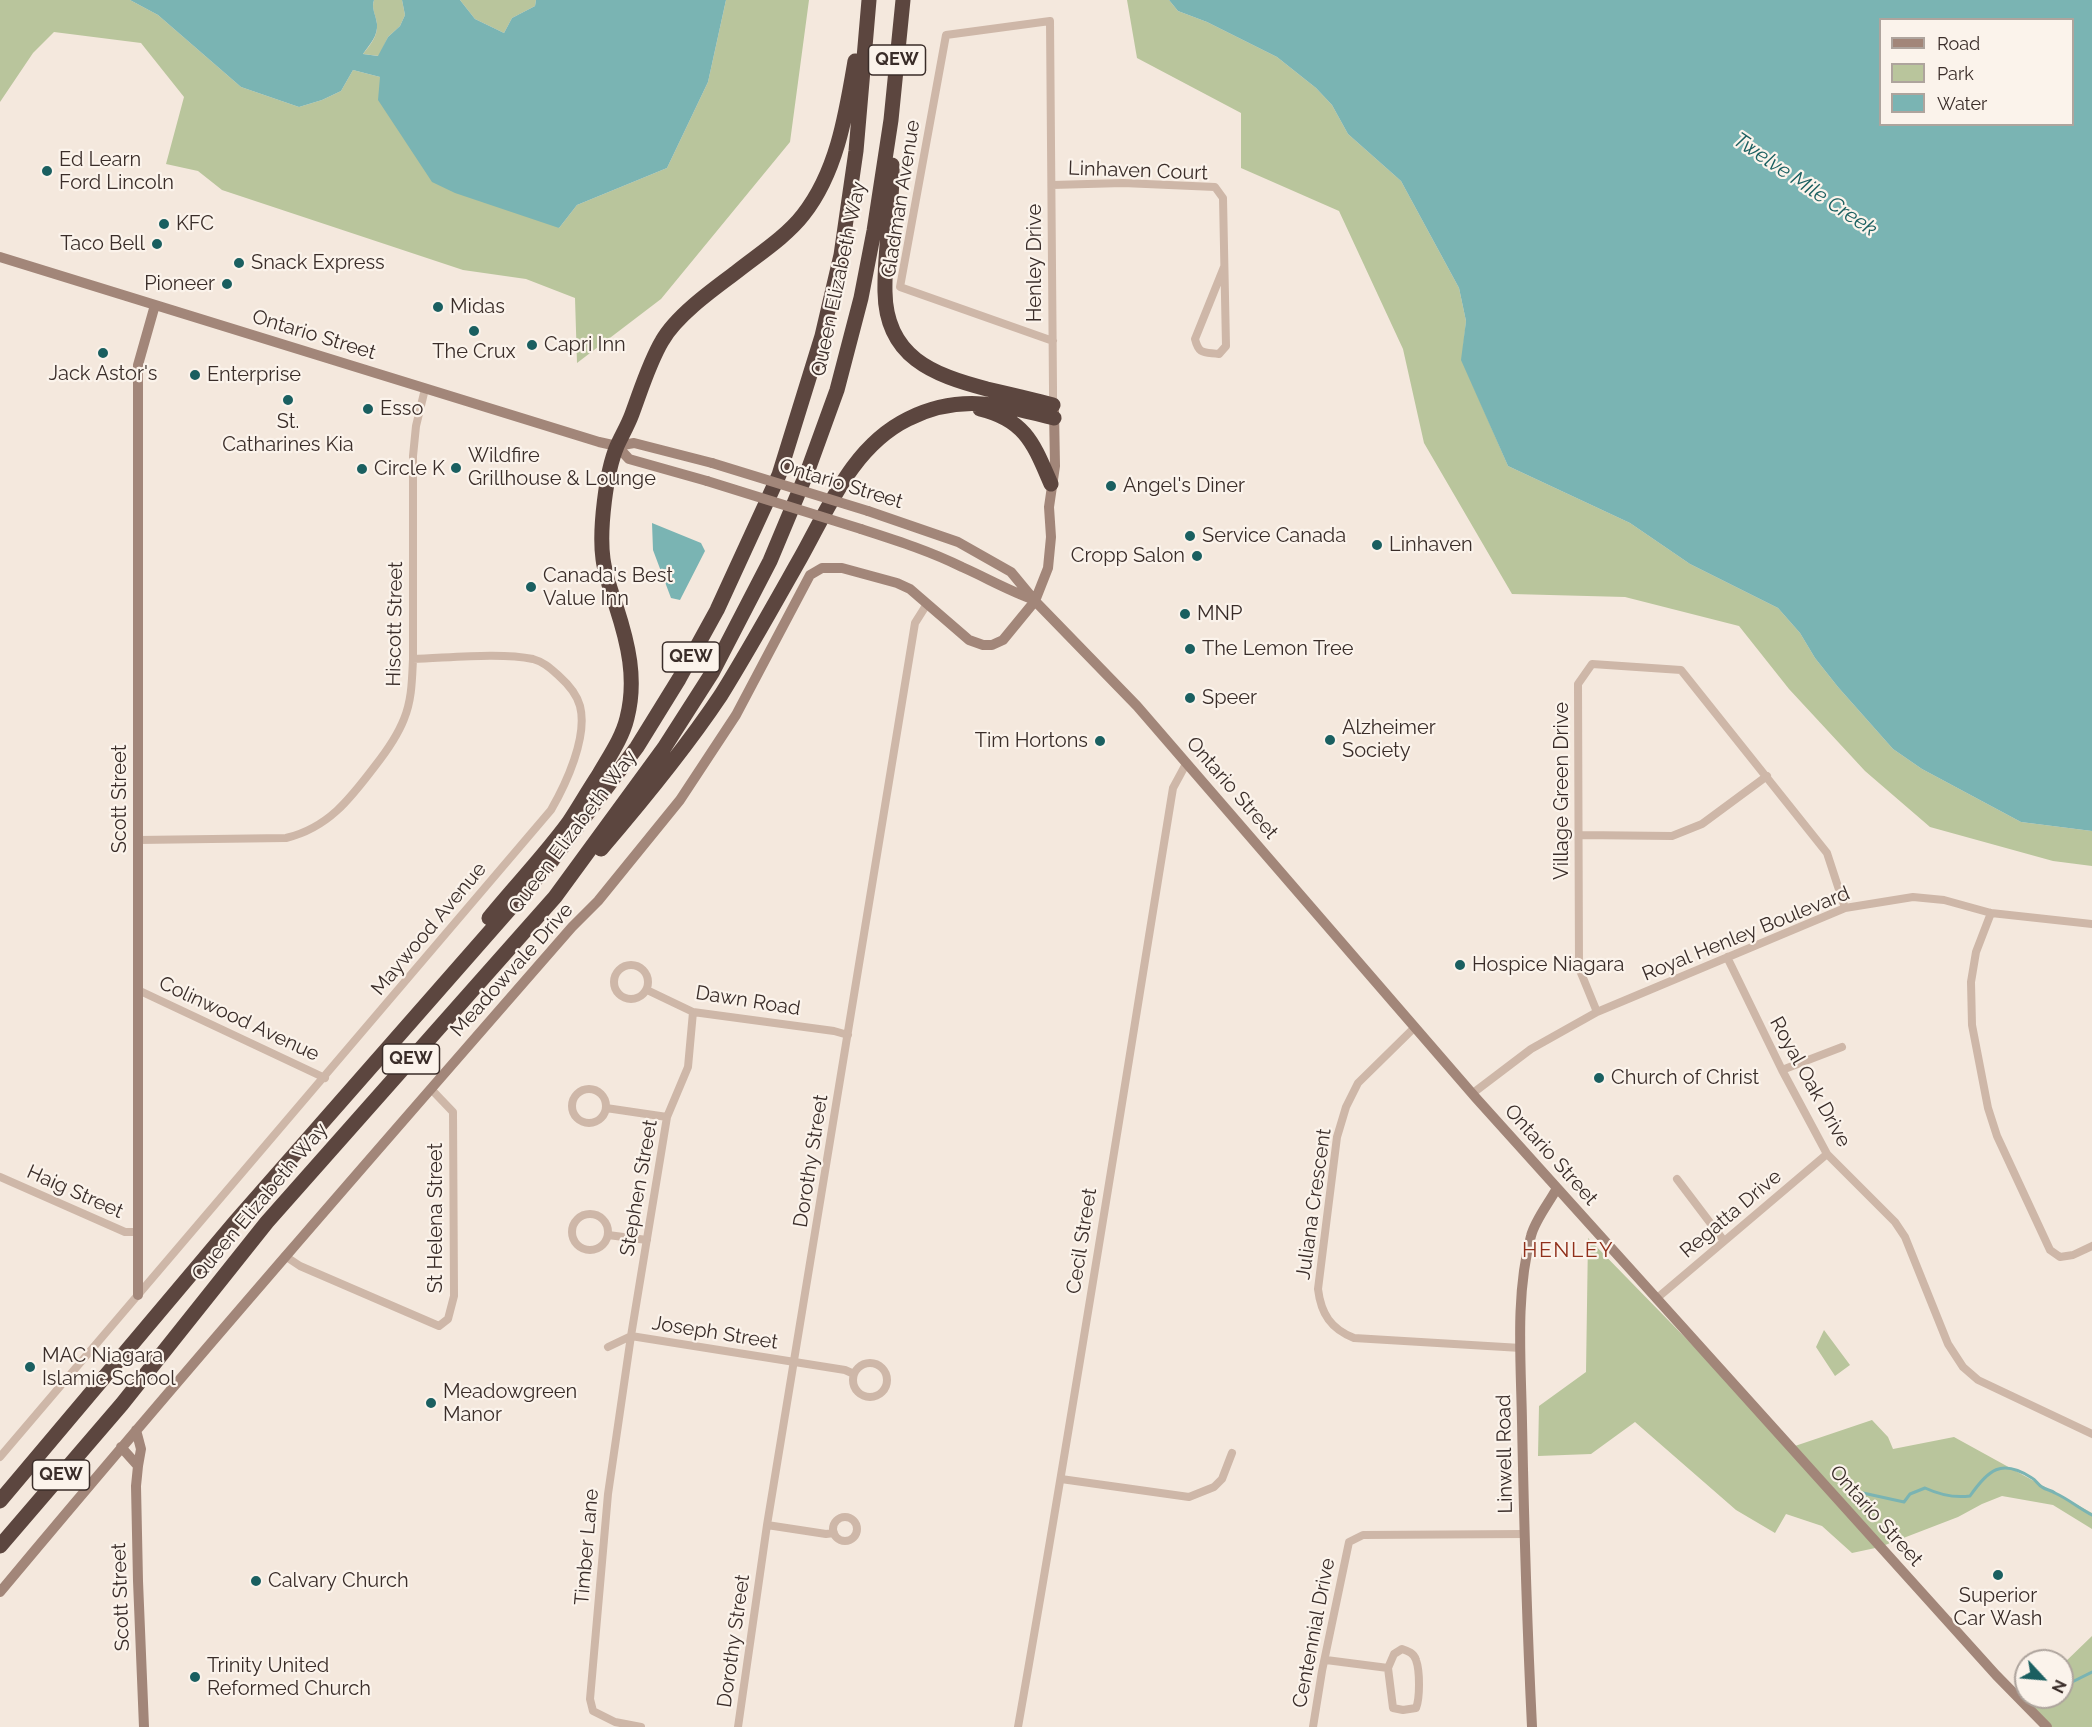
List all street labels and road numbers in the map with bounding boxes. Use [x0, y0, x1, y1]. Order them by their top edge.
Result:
road number: QEW [868, 45, 926, 75]
street label: Gladman Avenue [877, 118, 925, 280]
street label: Linhaven Court [1068, 157, 1208, 185]
street label: Queen Elizabeth Way [807, 179, 871, 379]
street label: Henley Drive [1023, 204, 1047, 322]
street label: Ontario Street [249, 305, 379, 365]
street label: Ontario Street [776, 454, 906, 514]
street label: Hiscott Street [382, 561, 408, 687]
road number: QEW [662, 642, 720, 672]
street label: Village Green Drive [1550, 702, 1574, 880]
street label: Ontario Street [1181, 732, 1283, 844]
street label: Scott Street [108, 745, 132, 853]
street label: Queen Elizabeth Way [504, 745, 642, 919]
street label: Maywood Avenue [366, 858, 492, 1000]
street label: Royal Henley Boulevard [1639, 881, 1853, 987]
street label: Meadowvale Drive [446, 898, 578, 1042]
street label: Colinwood Avenue [155, 971, 323, 1067]
street label: Dawn Road [694, 981, 802, 1021]
street label: Royal Oak Drive [1764, 1013, 1856, 1151]
road number: QEW [382, 1044, 440, 1074]
street label: Dorothy Street [789, 1093, 833, 1229]
street label: Ontario Street [1499, 1099, 1603, 1211]
street label: Queen Elizabeth Way [187, 1118, 333, 1286]
street label: Stephen Street [615, 1118, 663, 1258]
street label: Juliana Crescent [1292, 1127, 1336, 1281]
street label: St Helena Street [424, 1143, 448, 1293]
street label: Haig Street [23, 1160, 127, 1224]
street label: Regatta Drive [1675, 1165, 1787, 1263]
street label: Cecil Street [1062, 1186, 1102, 1296]
street label: Joseph Street [650, 1311, 780, 1355]
street label: Linwell Road [1492, 1394, 1518, 1514]
road number: QEW [32, 1460, 90, 1490]
street label: Ontario Street [1824, 1460, 1928, 1572]
street label: Timber Lane [570, 1488, 604, 1606]
street label: Scott Street [107, 1542, 135, 1652]
street label: Centennial Drive [1288, 1556, 1340, 1710]
street label: Dorothy Street [713, 1573, 755, 1709]

